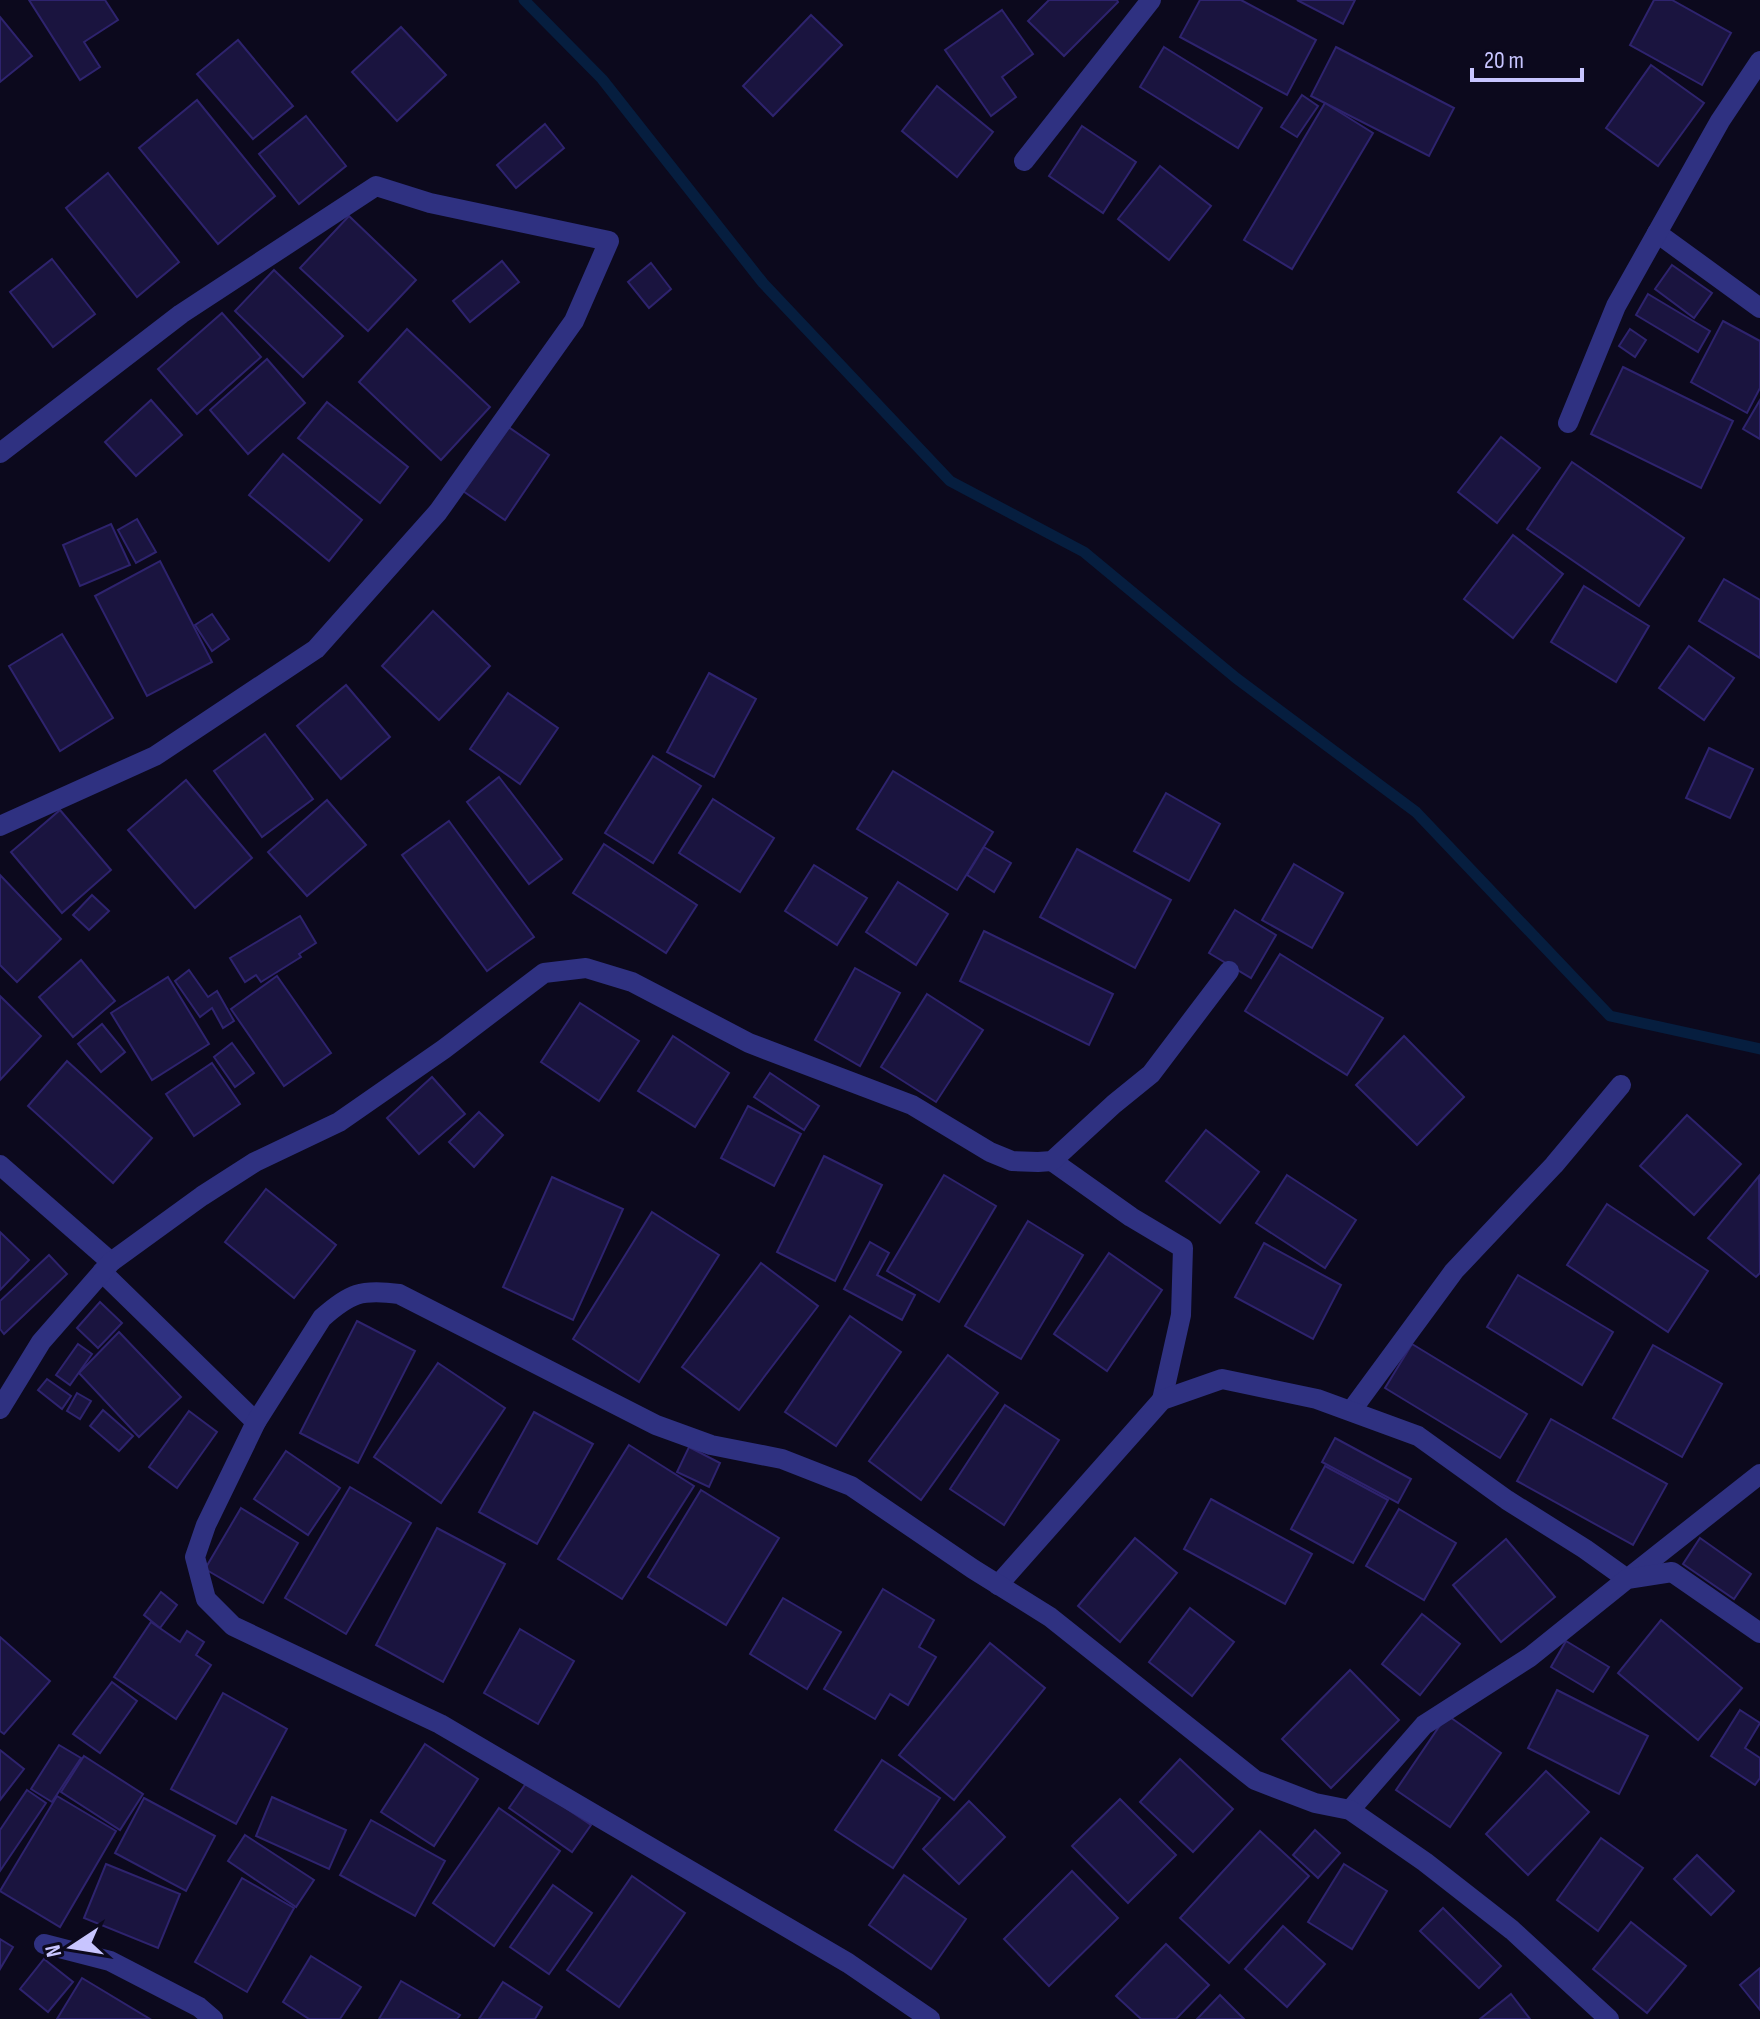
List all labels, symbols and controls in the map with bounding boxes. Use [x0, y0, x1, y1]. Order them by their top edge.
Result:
scale bar [1472, 32, 1582, 82]
text: 20 m [1484, 46, 1524, 75]
north arrow [32, 1907, 112, 1987]
text: N [39, 1942, 68, 1959]

